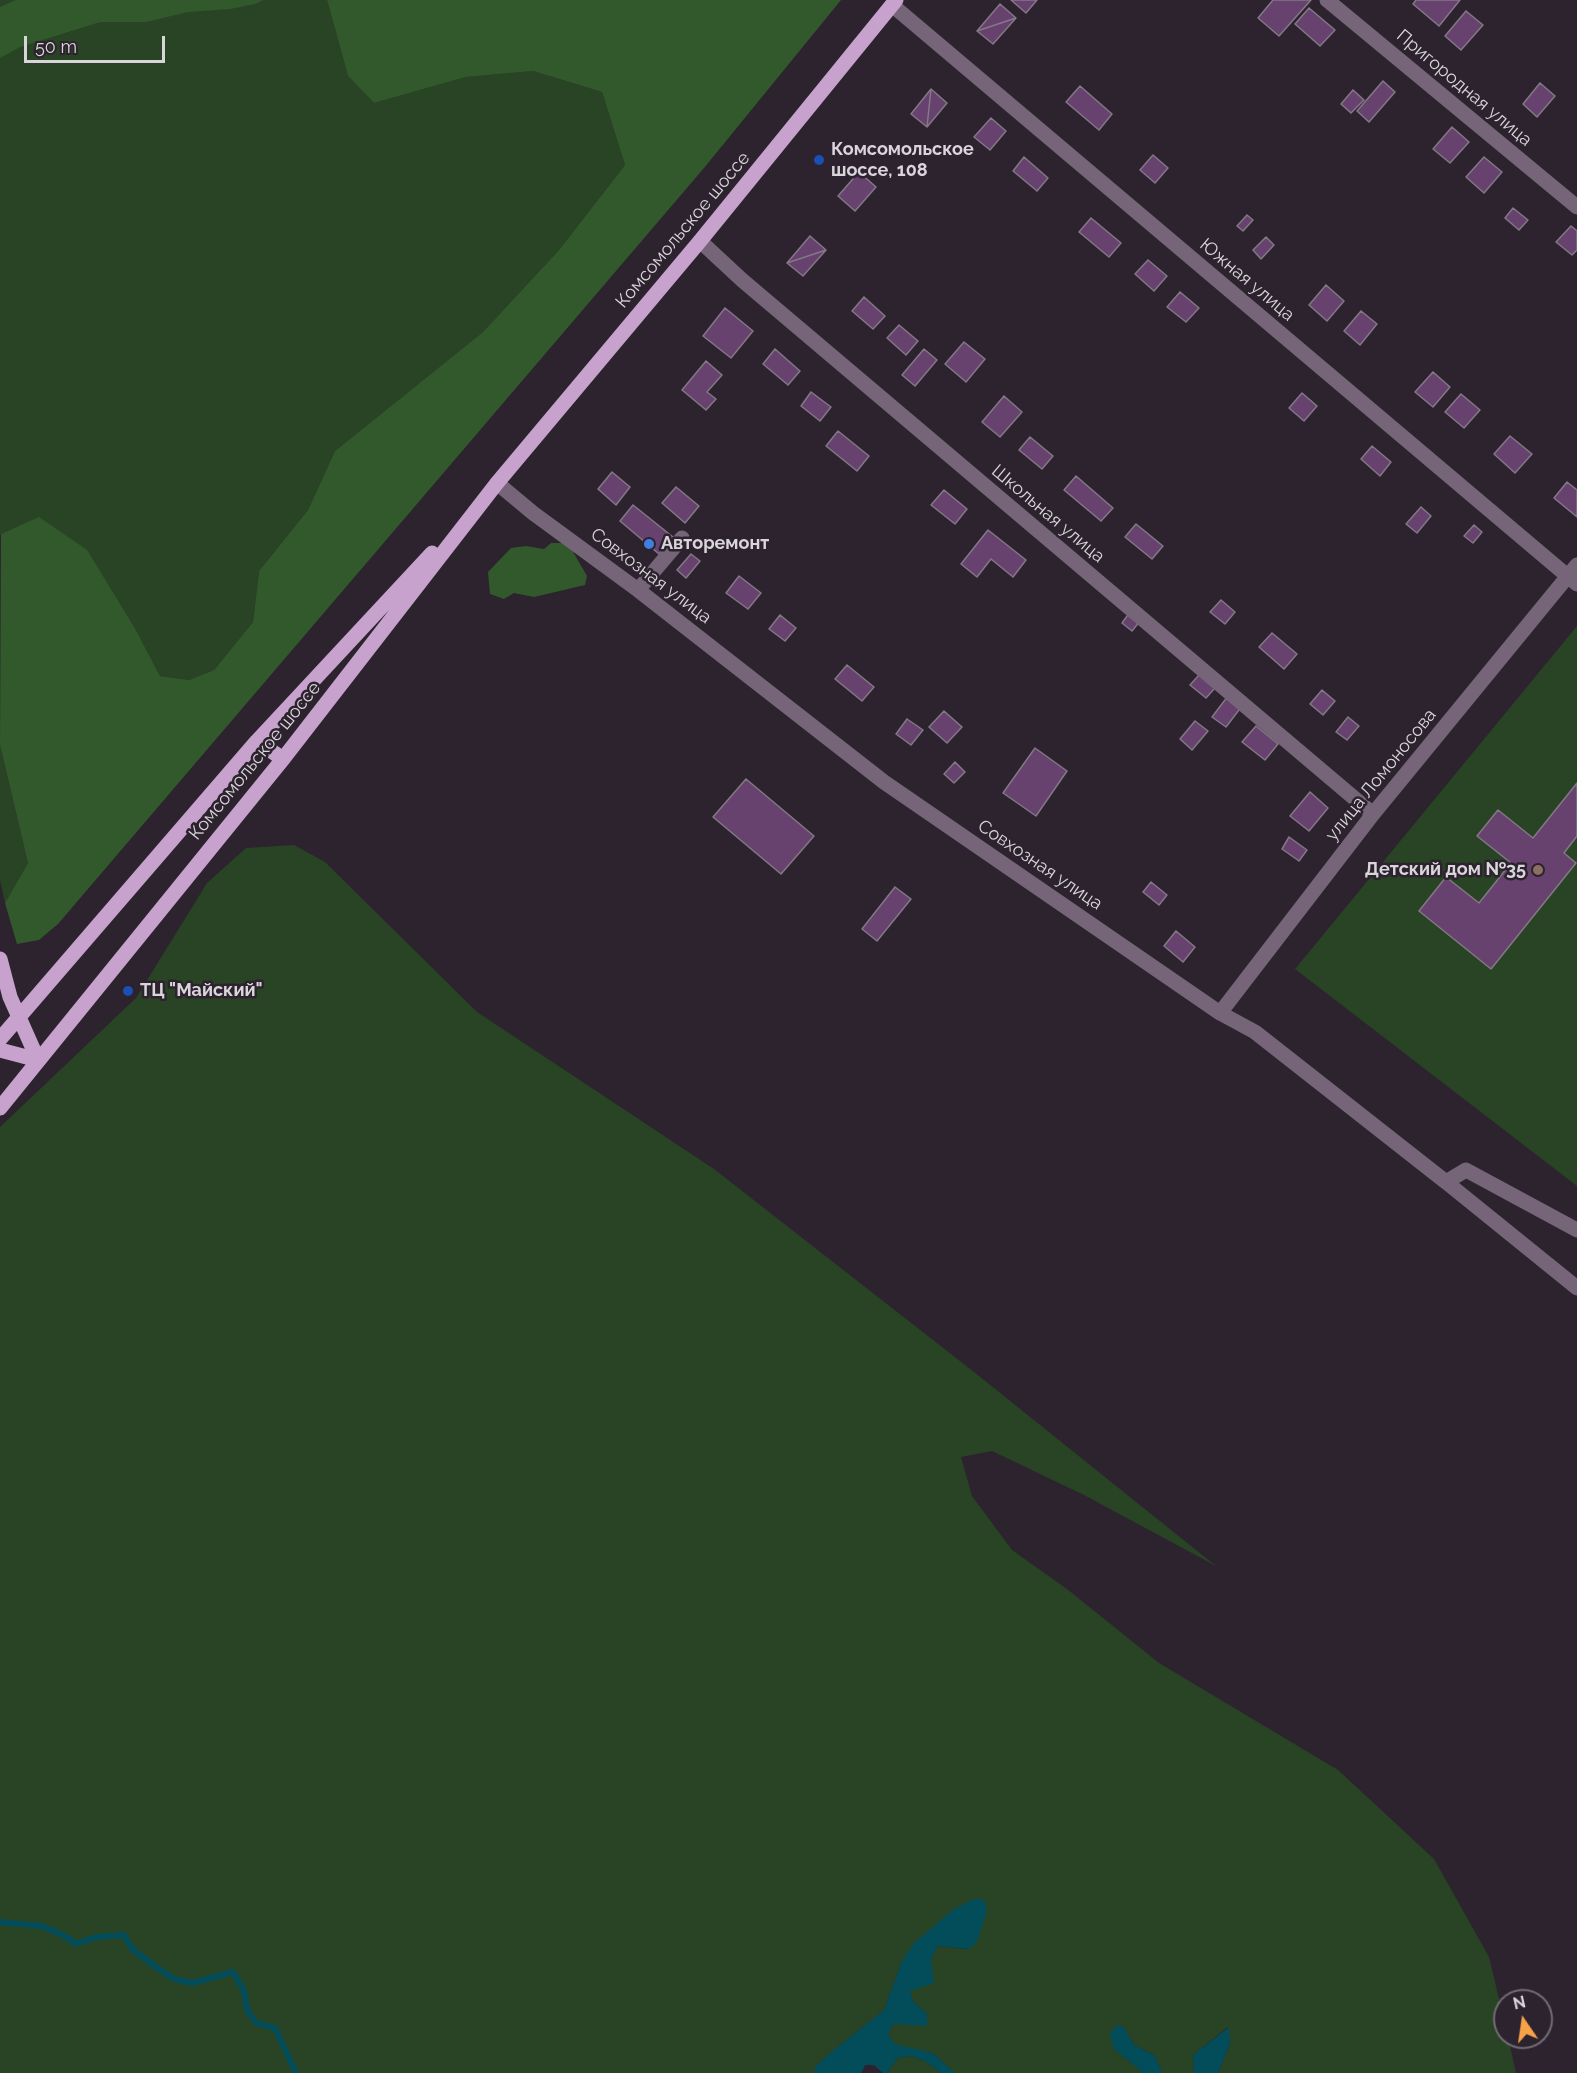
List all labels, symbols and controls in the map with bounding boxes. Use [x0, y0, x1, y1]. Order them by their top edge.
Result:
scale bar [27, 24, 168, 62]
street label: Пригородная улица [1392, 25, 1536, 151]
text: 50 m [35, 36, 77, 57]
place label: Комсомольское шоссе, 108 [831, 139, 974, 182]
street label: Комсомольское шоссе [611, 148, 755, 312]
marker: Комсомольское шоссе, 108 [812, 153, 826, 167]
street label: Южная улица [1195, 234, 1299, 326]
street label: Школьная улица [987, 460, 1109, 568]
street label: Совхозная улица [586, 524, 716, 628]
place label: Авторемонт [661, 533, 769, 555]
marker: Авторемонт [642, 537, 656, 551]
street label: Комсомольское шоссе [185, 678, 325, 844]
street label: улица Ломоносова [1321, 705, 1441, 845]
street label: Совхозная улица [974, 815, 1106, 915]
place label: Детский дом №35 [1365, 859, 1526, 881]
marker: Детский дом №35 [1531, 863, 1545, 877]
place label: ТЦ "Майский" [140, 980, 263, 1002]
marker: ТЦ "Майский" [121, 984, 135, 998]
north arrow [1493, 1989, 1553, 2049]
text: N [1511, 1992, 1527, 2014]

